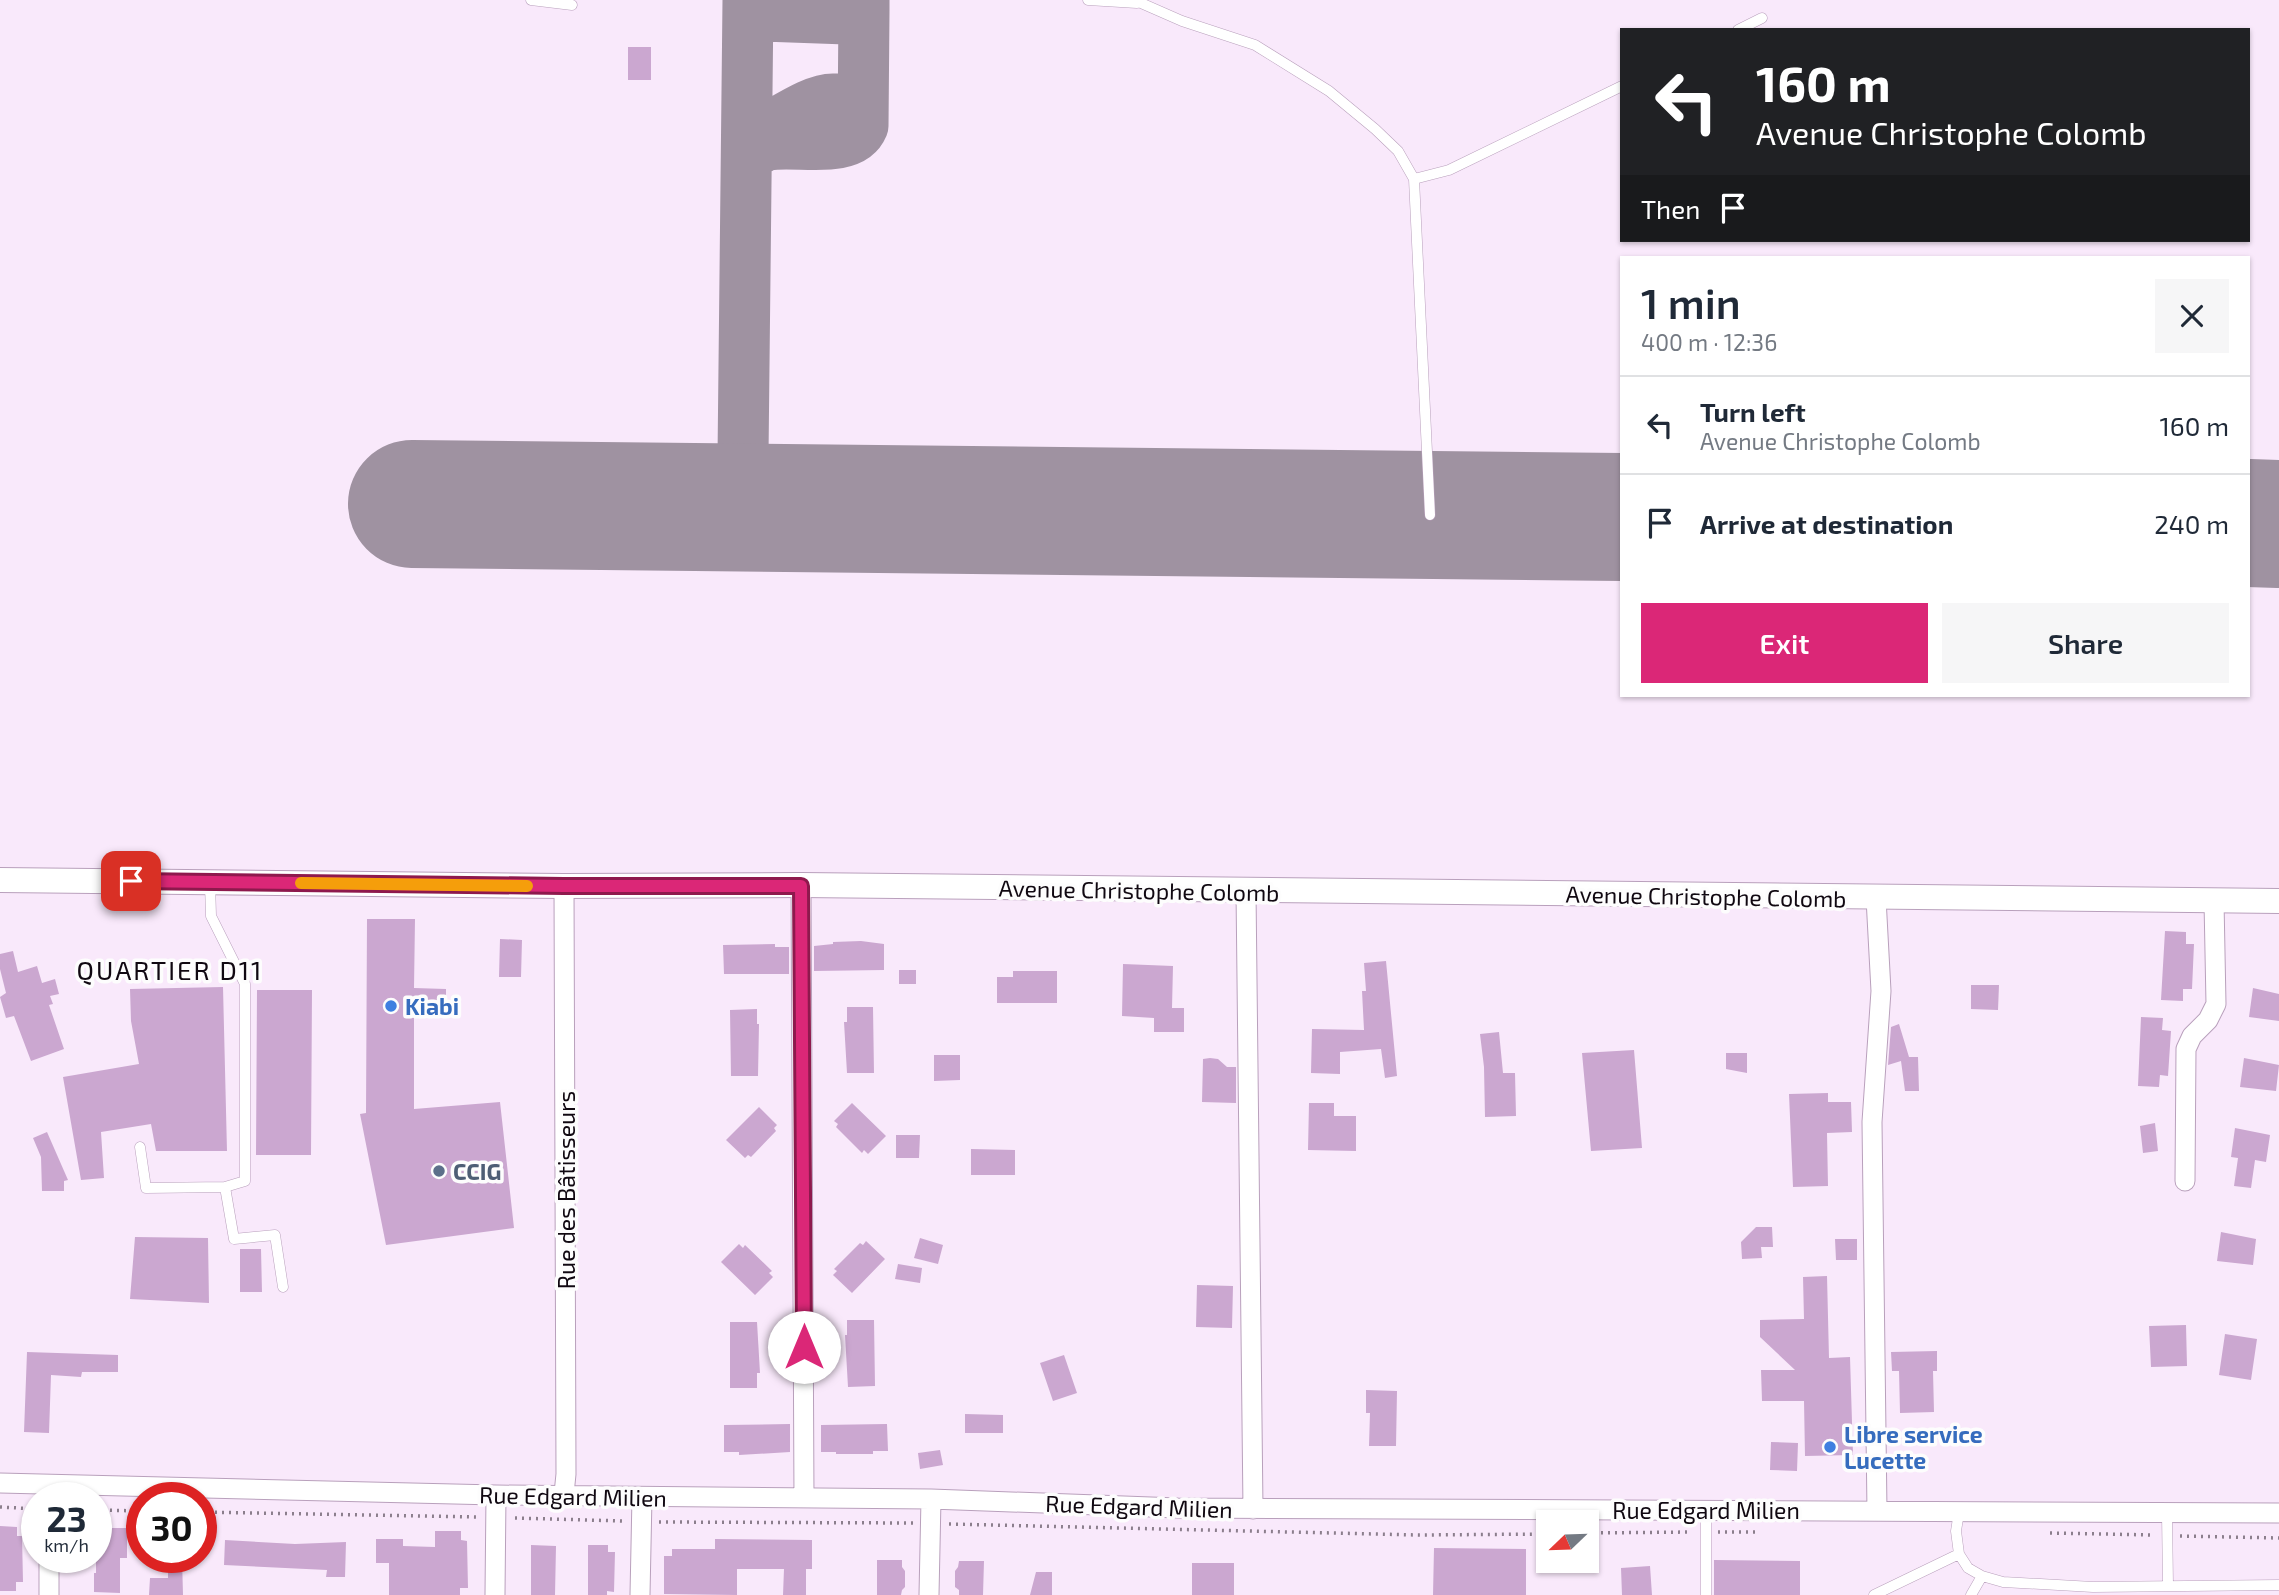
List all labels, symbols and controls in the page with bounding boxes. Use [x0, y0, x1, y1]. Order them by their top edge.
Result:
text: 160 m [1756, 53, 1891, 112]
icon: left [1641, 56, 1732, 147]
text: Avenue Christophe Colomb [1756, 113, 2146, 151]
icon: arrive [1714, 189, 1752, 227]
text: Then [1641, 193, 1700, 224]
text: 1 min [1641, 277, 1741, 327]
button: close [2155, 279, 2229, 353]
text: 400 m · 12:36 [1641, 328, 1777, 356]
text: Turn left [1700, 396, 1806, 427]
icon: left [1641, 406, 1679, 444]
text: 160 m [2160, 410, 2229, 441]
text: Avenue Christophe Colomb [1700, 427, 1981, 455]
icon: arrive [1641, 504, 1679, 542]
text: Arrive at destination [1700, 508, 1953, 539]
text: 240 m [2154, 508, 2229, 539]
button: Exit [1641, 603, 1928, 683]
button: Share [1942, 603, 2229, 683]
pin [101, 851, 161, 911]
icon: arrive [112, 862, 150, 900]
street label: Avenue Christophe Colomb [998, 874, 1280, 906]
street label: Avenue Christophe Colomb [1565, 880, 1847, 912]
district label: QUARTIER D11 [77, 954, 263, 985]
place label: Kiabi [405, 992, 459, 1020]
marker: Kiabi [383, 998, 399, 1014]
street label: Rue des Bâtisseurs [552, 1091, 580, 1289]
place label: CCIG [453, 1157, 501, 1185]
marker: CCIG [431, 1163, 447, 1179]
position arrow [767, 1310, 841, 1384]
place label: Libre service Lucette [1844, 1420, 1983, 1474]
marker: Libre service Lucette [1822, 1439, 1838, 1455]
street label: Rue Edgard Milien [479, 1480, 667, 1512]
speed limit sign: 30 [126, 1482, 217, 1573]
street label: Rue Edgard Milien [1045, 1489, 1233, 1523]
street label: Rue Edgard Milien [1612, 1496, 1800, 1524]
text: 23 [46, 1497, 87, 1539]
north arrow [1536, 1510, 1600, 1573]
map controls [1536, 1510, 1599, 1573]
text: km/h [44, 1534, 89, 1556]

